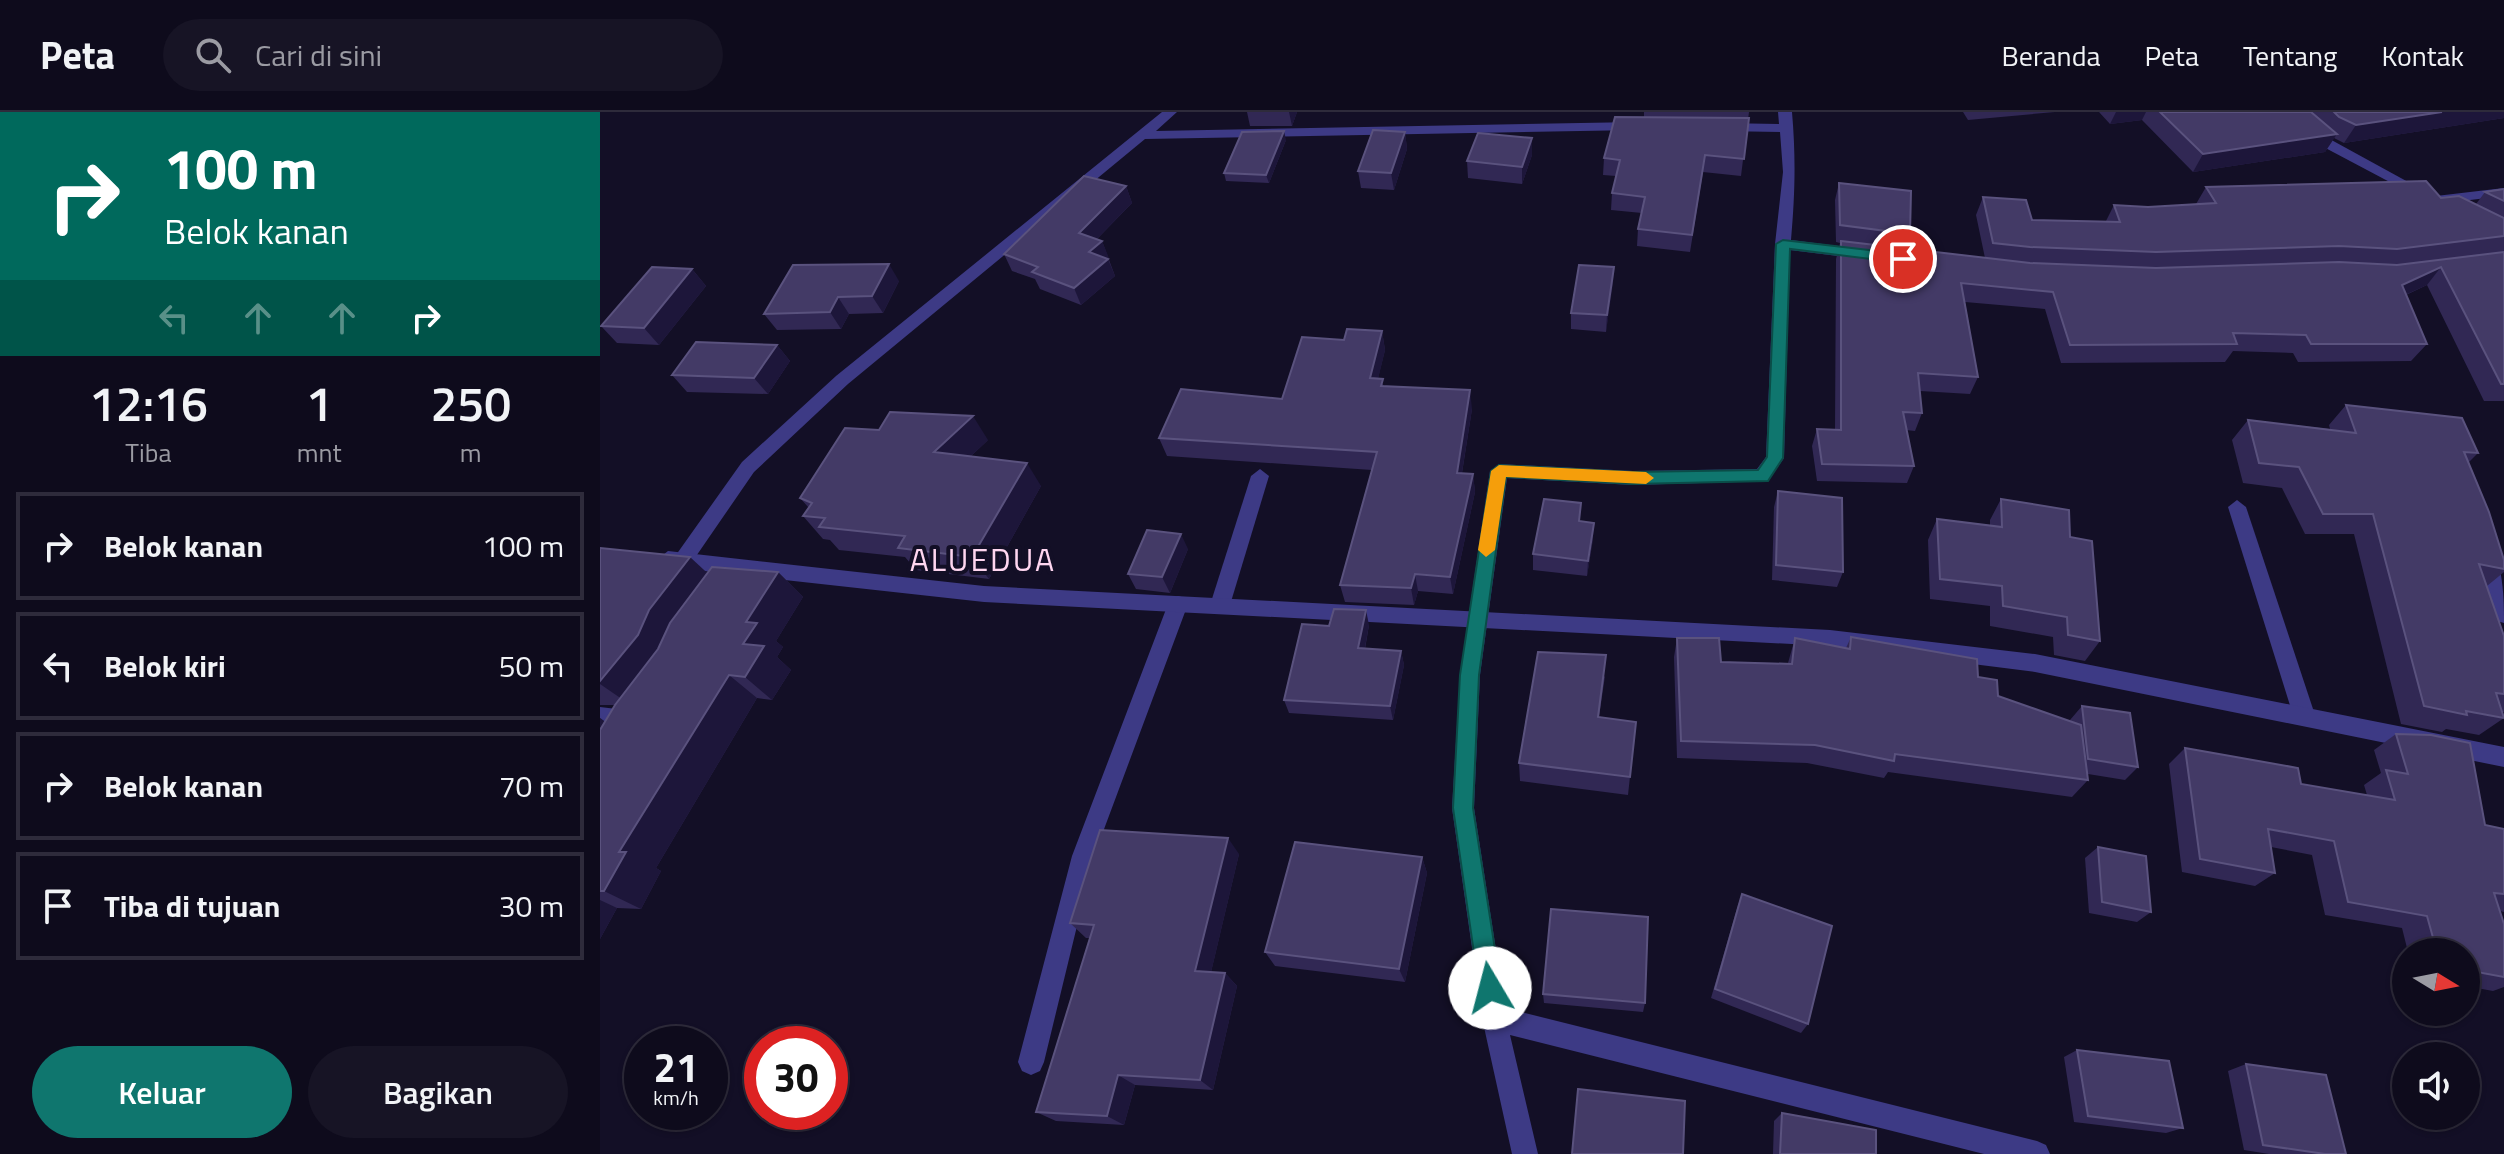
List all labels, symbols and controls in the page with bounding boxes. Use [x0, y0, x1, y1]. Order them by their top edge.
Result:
search box [163, 19, 723, 91]
text: Peta [40, 26, 115, 84]
text: Cari di sini [255, 32, 382, 78]
icon: search [191, 33, 235, 77]
text: Beranda [2002, 34, 2101, 77]
text: Peta [2145, 34, 2199, 77]
text: Tentang [2243, 34, 2337, 77]
text: Kontak [2381, 34, 2464, 77]
text: 100 m [164, 126, 317, 211]
icon: right [32, 144, 136, 248]
text: Belok kanan [164, 203, 349, 258]
pin [1869, 225, 1937, 293]
icon: arrive [1881, 237, 1925, 281]
icon: left [152, 296, 196, 340]
icon: ahead [236, 296, 280, 340]
icon: ahead [320, 296, 364, 340]
icon: right [404, 296, 448, 340]
text: 12:16 [89, 367, 208, 440]
text: 1 [306, 367, 333, 440]
text: 250 [430, 367, 511, 440]
text: Tiba [125, 433, 171, 472]
text: mnt [297, 433, 342, 472]
text: m [460, 433, 482, 472]
text: Belok kanan [104, 523, 263, 569]
text: 100 m [482, 523, 564, 569]
icon: right [36, 524, 80, 568]
district label: ALUEDUA [910, 535, 1056, 583]
text: Belok kiri [104, 643, 226, 689]
text: 50 m [499, 643, 564, 689]
icon: left [36, 644, 80, 688]
text: Belok kanan [104, 763, 263, 809]
text: 70 m [499, 763, 564, 809]
icon: right [36, 764, 80, 808]
text: Tiba di tujuan [104, 883, 280, 929]
text: 30 m [499, 883, 564, 929]
icon: arrive [36, 884, 80, 928]
north arrow [2392, 938, 2480, 1026]
map controls [2392, 938, 2480, 1130]
position arrow [1448, 946, 1532, 1030]
speed limit sign: 30 [744, 1026, 848, 1130]
text: 21 [654, 1037, 698, 1098]
button: sound [2392, 1042, 2480, 1130]
button: Keluar [32, 1046, 292, 1138]
button: Bagikan [308, 1046, 568, 1138]
text: km/h [653, 1082, 699, 1113]

